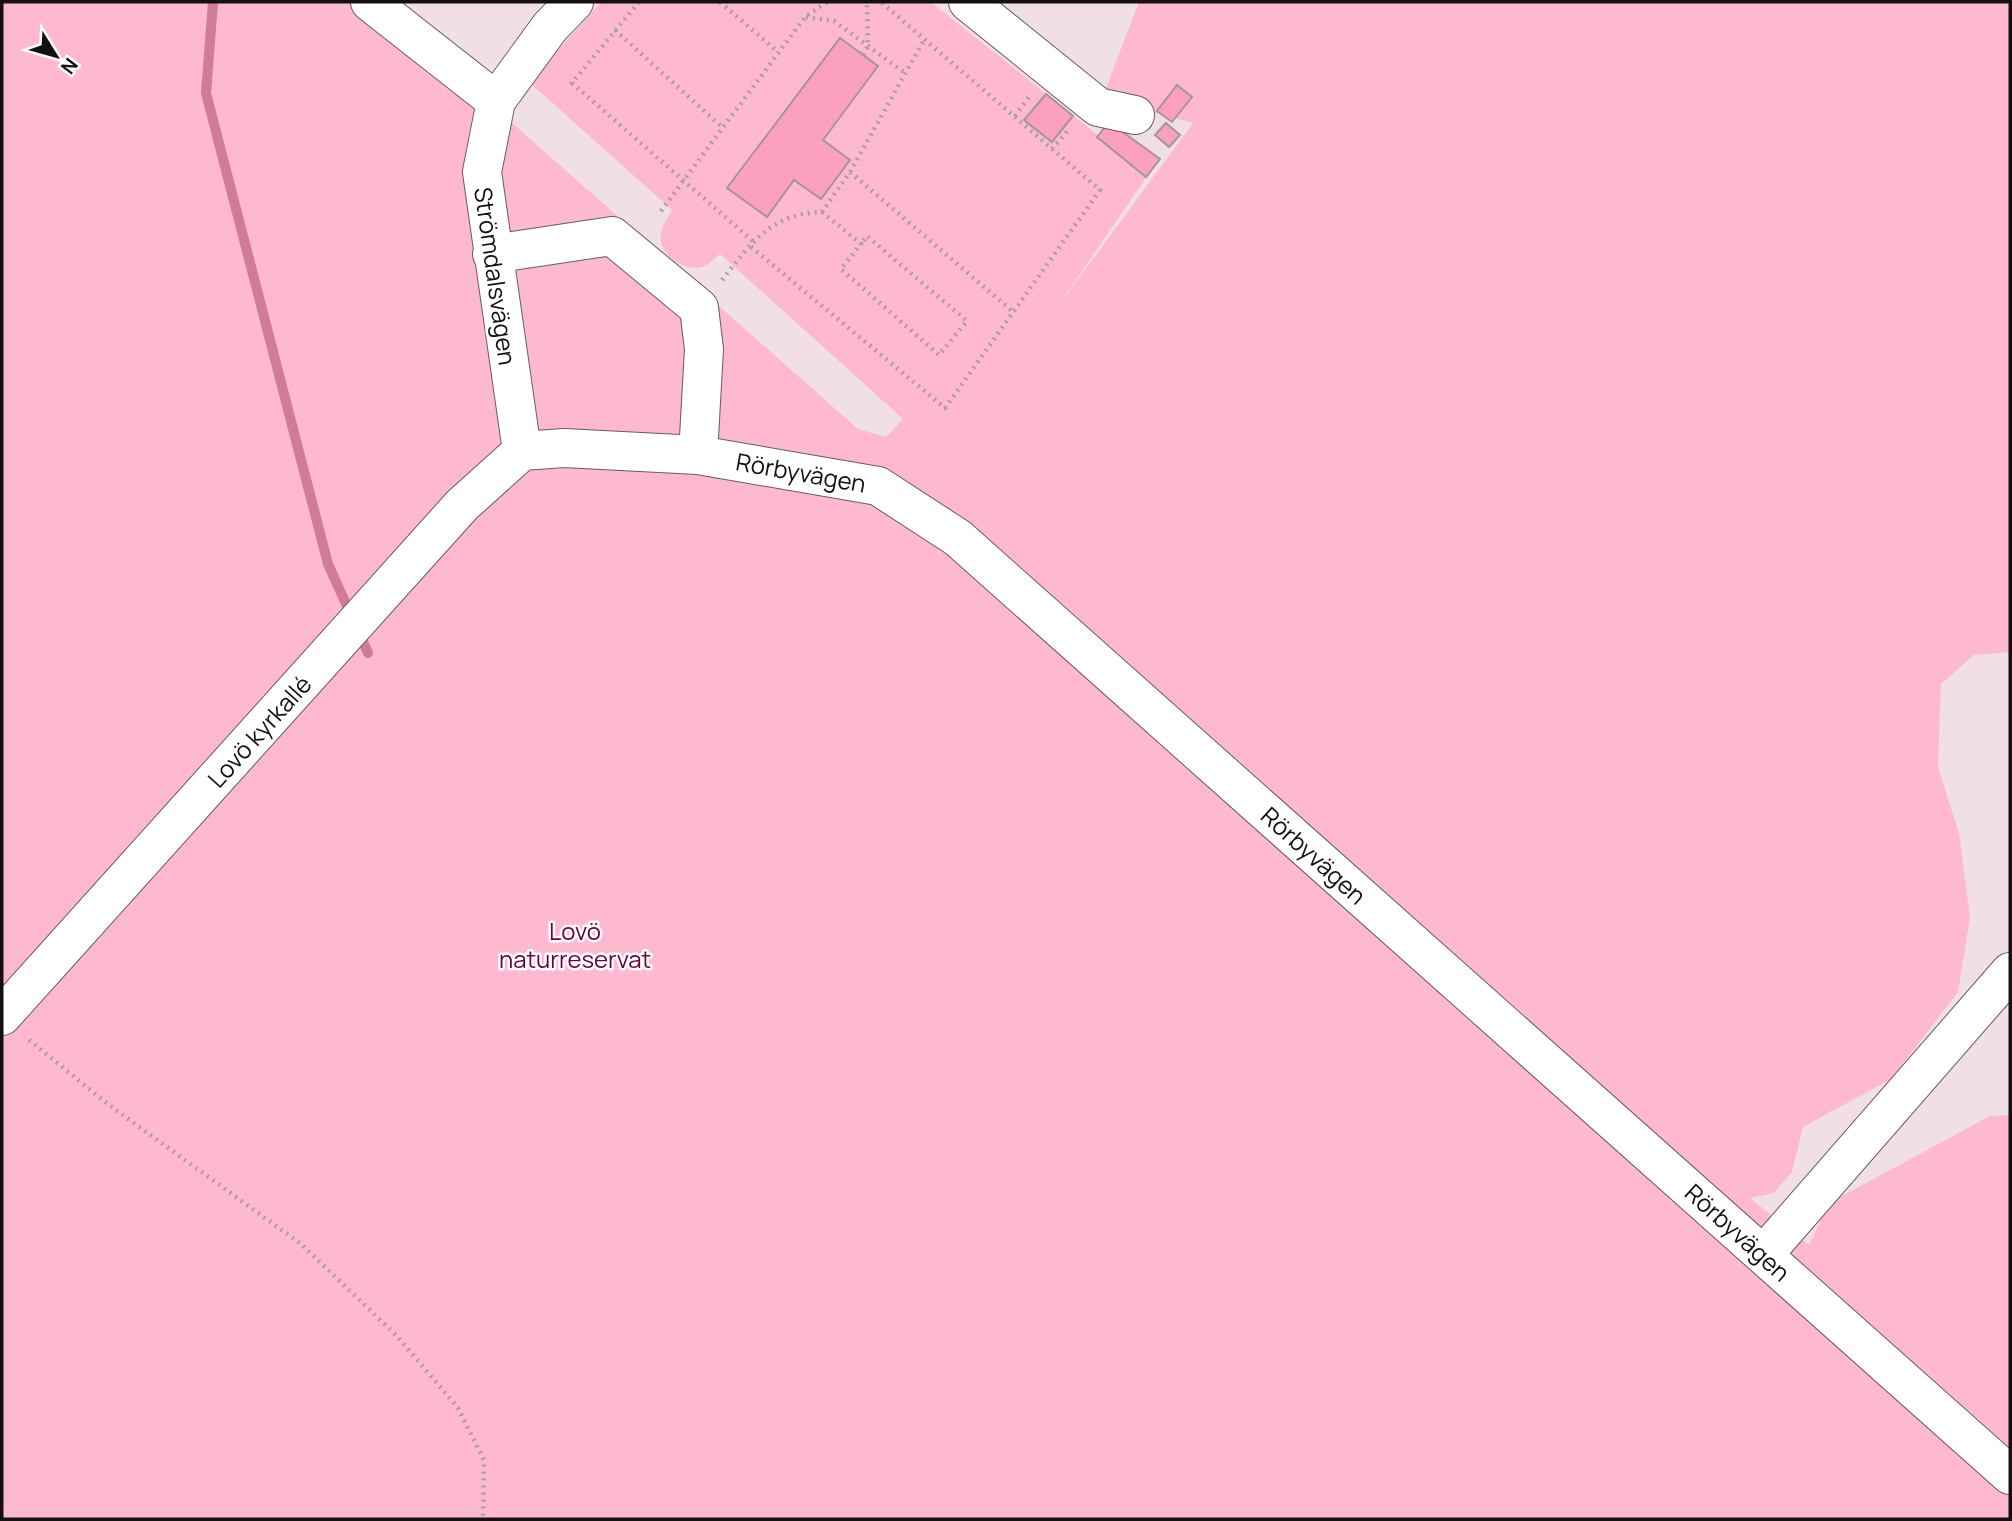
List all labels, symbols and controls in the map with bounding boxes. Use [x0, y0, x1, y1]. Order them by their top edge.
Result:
north arrow [21, 21, 91, 91]
text: N [55, 53, 84, 80]
street label: Strömdalsvägen [467, 185, 525, 367]
street label: Rörbyvägen [734, 444, 868, 500]
street label: Lovö kyrkallé [200, 668, 318, 794]
street label: Rörbyvägen [1254, 799, 1374, 911]
park label: Lovö naturreservat [499, 914, 651, 975]
street label: Rörbyvägen [1678, 1176, 1798, 1288]

